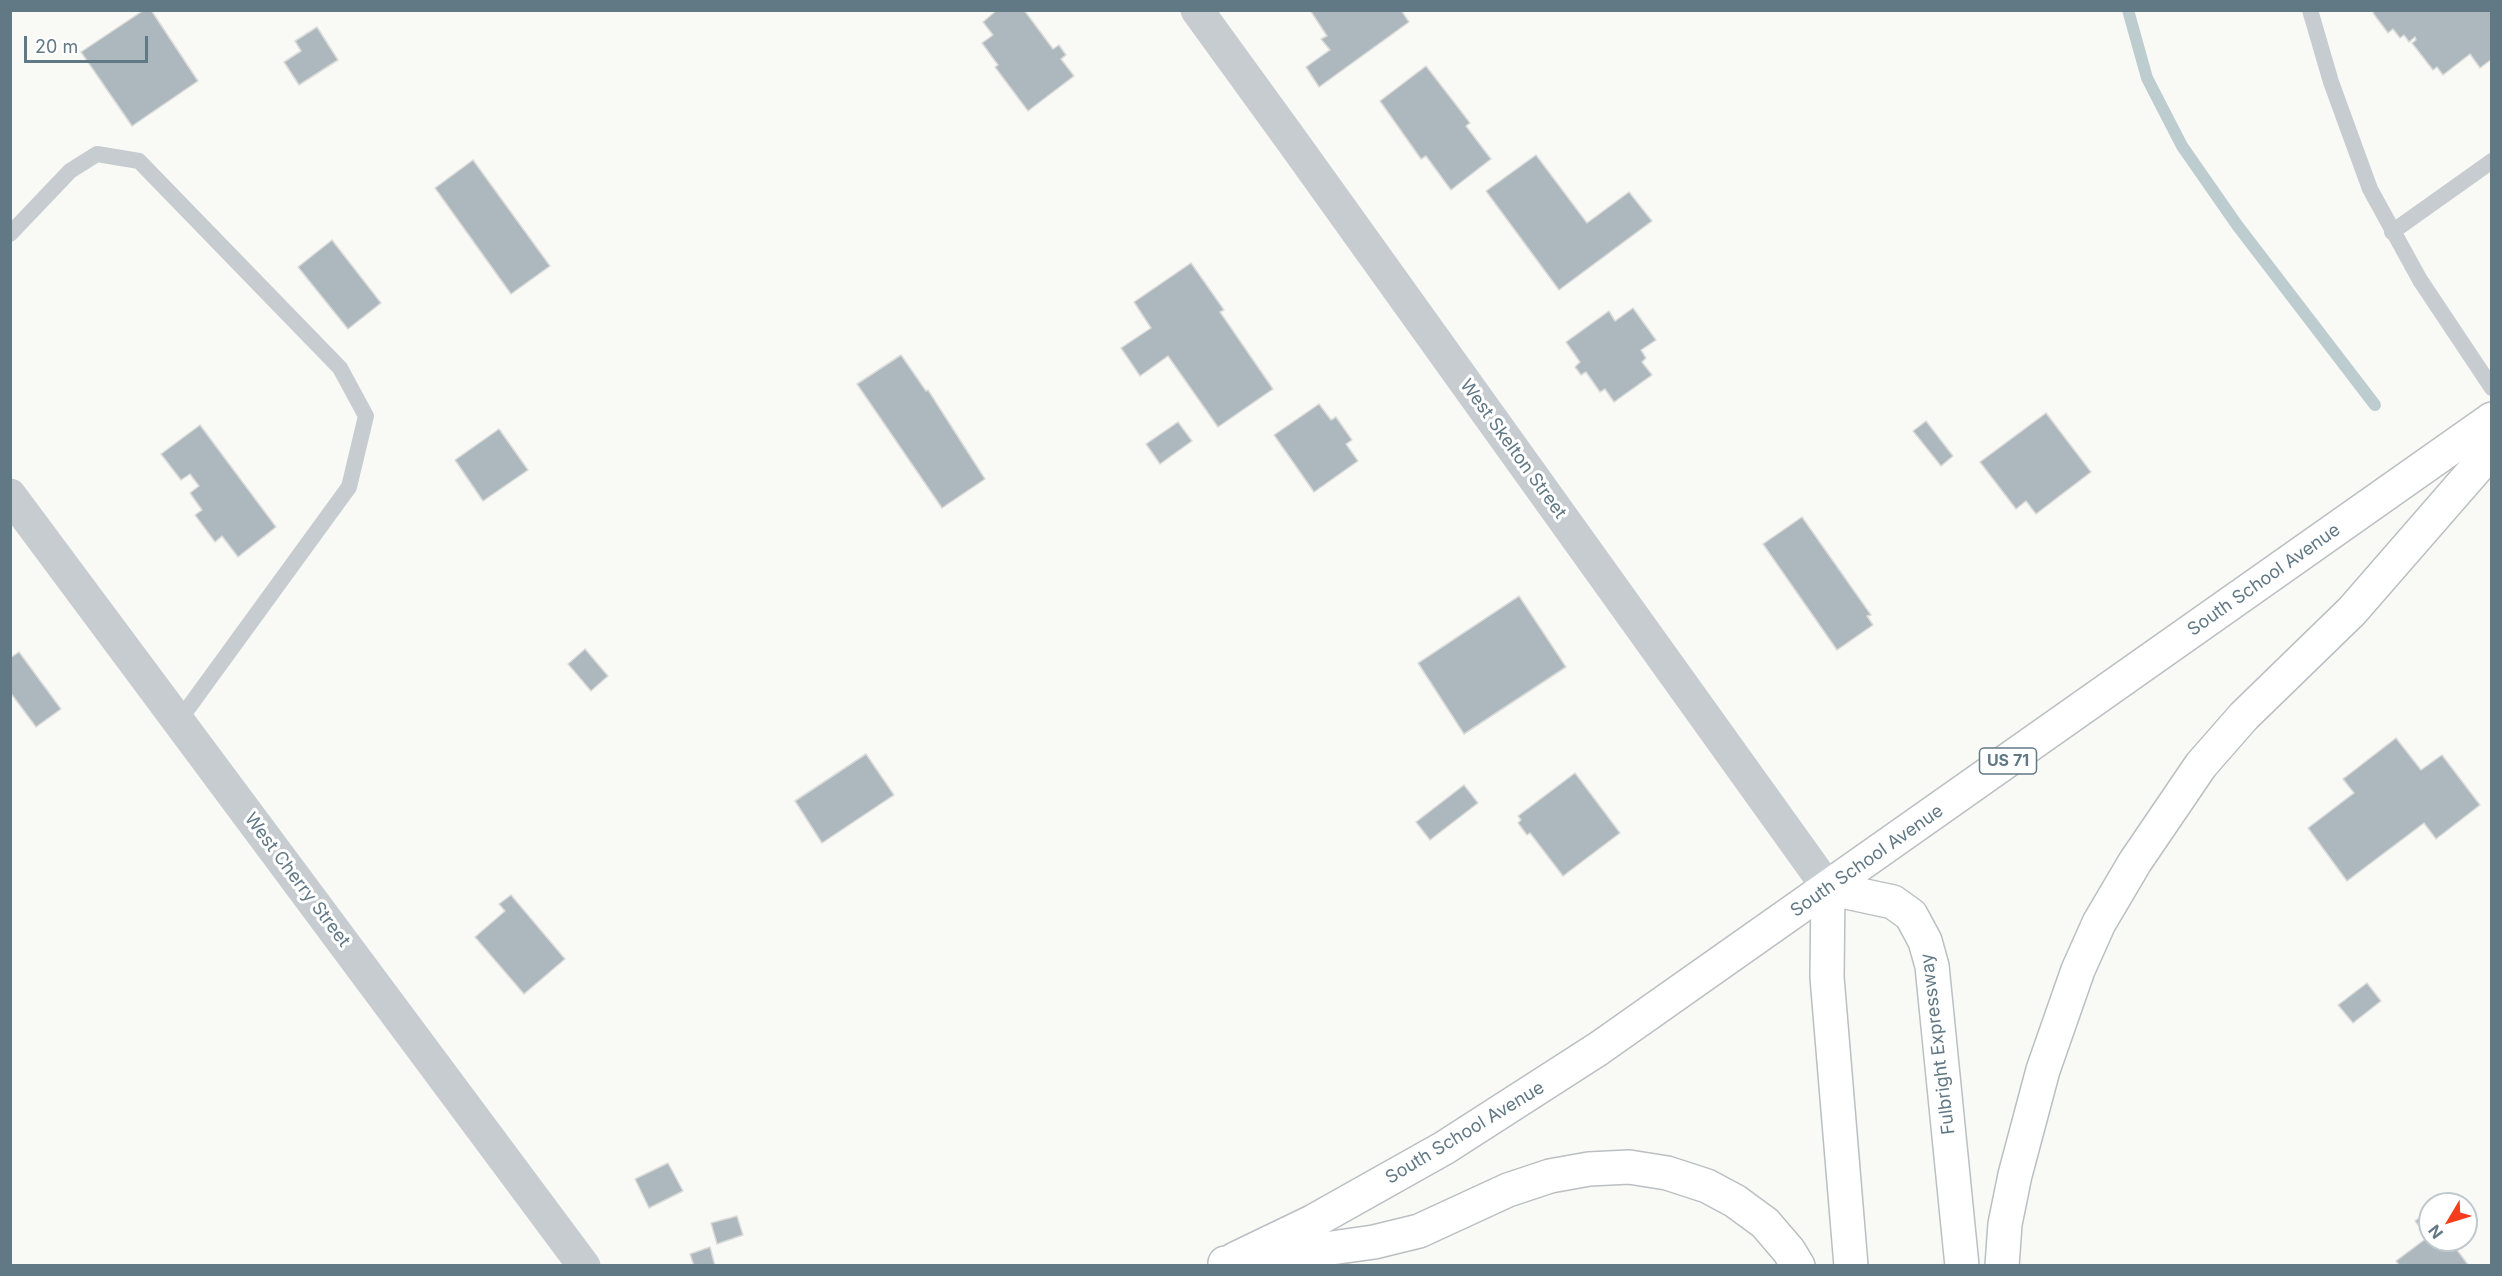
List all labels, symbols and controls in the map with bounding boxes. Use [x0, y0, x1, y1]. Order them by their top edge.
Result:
scale bar [27, 24, 152, 62]
text: 20 m [35, 36, 78, 57]
street label: West Skelton Street [1455, 375, 1571, 523]
street label: South School Avenue [2184, 519, 2344, 641]
road number: US 71 [1980, 748, 2036, 774]
street label: South School Avenue [1787, 800, 1947, 922]
street label: West Cherry Street [240, 809, 354, 951]
street label: Fulbright Expressway [1916, 952, 1960, 1136]
street label: South School Avenue [1382, 1077, 1548, 1189]
north arrow [2418, 1192, 2478, 1252]
text: N [2424, 1221, 2447, 1243]

